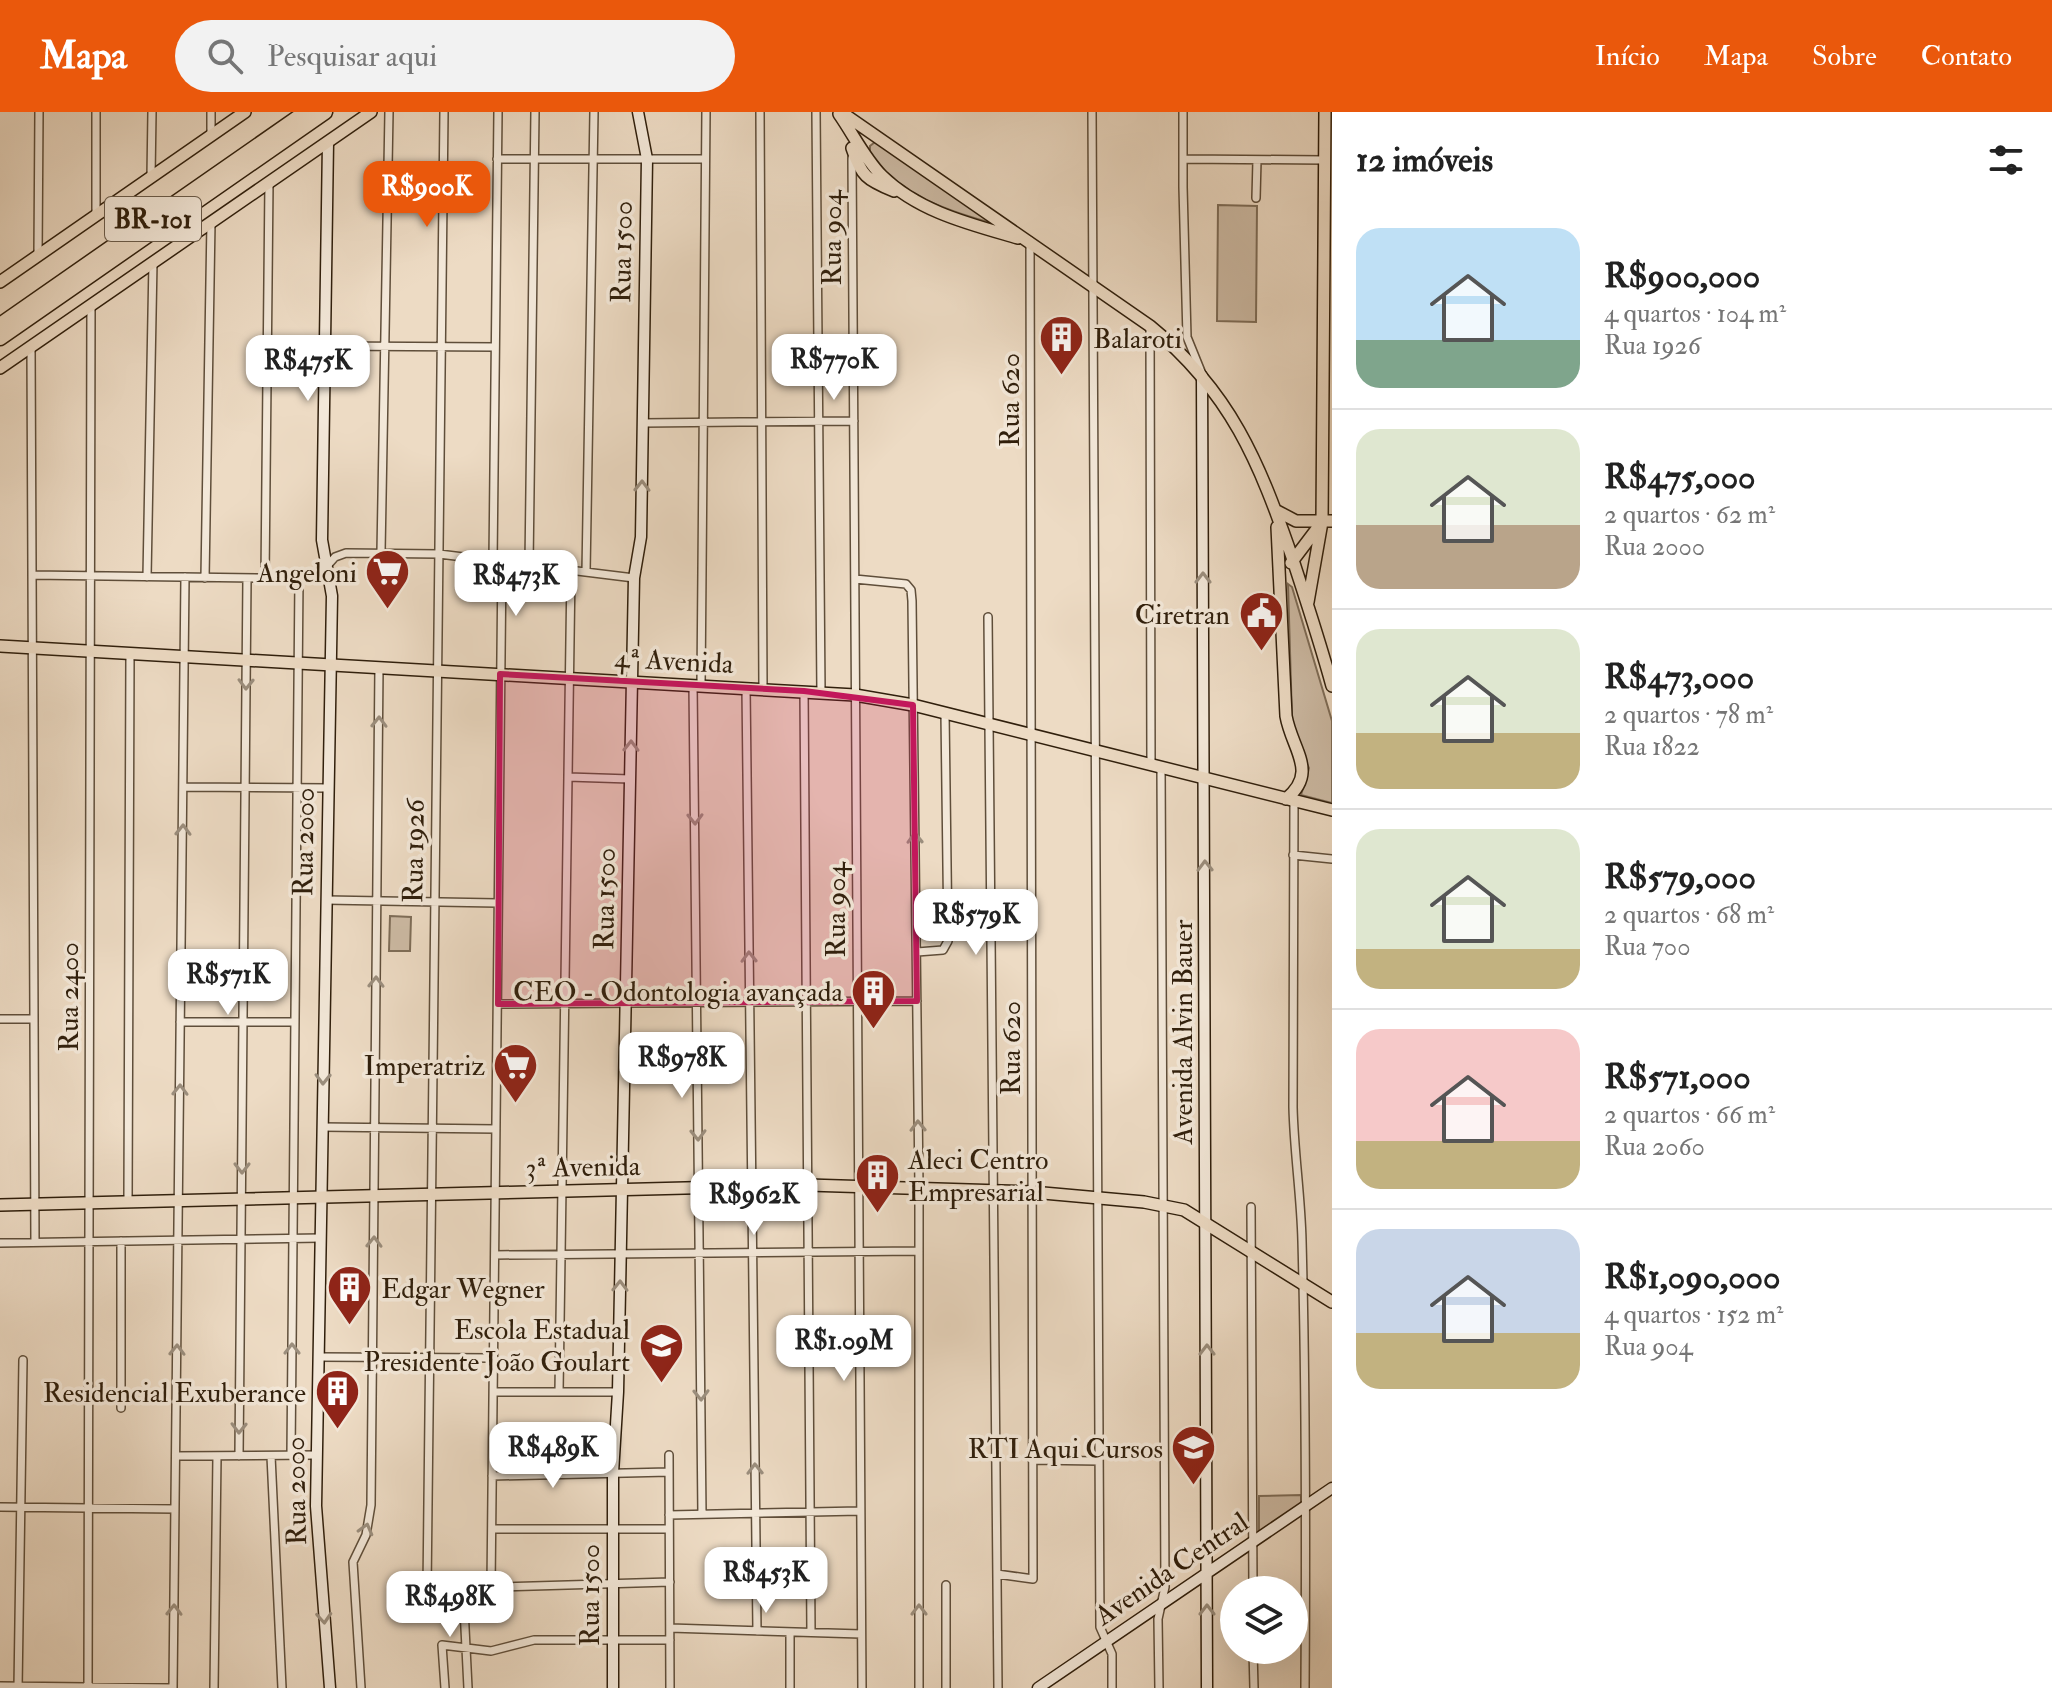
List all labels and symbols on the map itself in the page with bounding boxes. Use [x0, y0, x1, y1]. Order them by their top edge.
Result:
pin: R$900K [362, 161, 492, 229]
street label: Rua 904 [815, 188, 850, 286]
road number: BR-101 [105, 197, 201, 241]
street label: Rua 1500 [604, 201, 641, 303]
building icon: Balaroti [1038, 314, 1086, 377]
place label: Balaroti [1093, 322, 1182, 357]
pin: R$770K [769, 334, 899, 402]
pin: R$475K [243, 335, 373, 403]
street label: Rua 620 [993, 353, 1028, 447]
one-way arrow [633, 479, 650, 492]
supermarket icon: Angeloni [364, 548, 412, 611]
pin: R$473K [451, 550, 581, 618]
place label: Angeloni [256, 556, 357, 591]
one-way arrow [1194, 571, 1212, 584]
public building icon: Ciretran [1237, 590, 1285, 653]
place label: Ciretran [1135, 598, 1230, 633]
street label: 4ª Avenida [614, 641, 735, 682]
one-way arrow [237, 678, 255, 691]
one-way arrow [370, 715, 388, 728]
one-way arrow [622, 739, 639, 752]
street label: Rua 2000 [286, 787, 323, 897]
street label: Rua 1926 [396, 797, 433, 903]
one-way arrow [686, 813, 704, 826]
one-way arrow [174, 823, 191, 836]
one-way arrow [906, 831, 924, 844]
street label: Rua 1500 [587, 848, 624, 950]
one-way arrow [1196, 859, 1214, 872]
street label: Rua 904 [819, 860, 854, 958]
pin: R$579K [911, 889, 1041, 957]
street label: Avenida Alvin Bauer [1166, 919, 1201, 1145]
street label: Rua 2400 [52, 942, 87, 1052]
pin: R$571K [163, 949, 293, 1017]
one-way arrow [740, 950, 758, 963]
building icon: CEO - Odontologia avançada [850, 967, 898, 1030]
one-way arrow [367, 975, 385, 988]
place label: CEO - Odontologia avançada [513, 975, 843, 1010]
street label: Rua 620 [994, 1001, 1029, 1095]
pin: R$978K [617, 1032, 747, 1100]
supermarket icon: Imperatriz [492, 1041, 540, 1104]
place label: Imperatriz [364, 1049, 485, 1084]
one-way arrow [314, 1073, 332, 1086]
one-way arrow [171, 1083, 189, 1096]
one-way arrow [909, 1119, 927, 1132]
one-way arrow [689, 1129, 707, 1142]
place label: Aleci Centro Empresarial [907, 1143, 1049, 1210]
street label: 3ª Avenida [525, 1149, 641, 1186]
building icon: Aleci Centro Empresarial [853, 1151, 901, 1214]
one-way arrow [233, 1162, 251, 1175]
pin: R$962K [689, 1169, 819, 1237]
one-way arrow [365, 1235, 383, 1248]
building icon: Edgar Wegner [326, 1264, 374, 1327]
place label: Edgar Wegner [381, 1272, 545, 1307]
one-way arrow [612, 1279, 629, 1292]
place label: Escola Estadual Presidente João Goulart [364, 1313, 630, 1380]
pin: R$1.09M [770, 1315, 918, 1383]
school or university icon: Escola Estadual Presidente João Goulart [637, 1321, 685, 1384]
one-way arrow [283, 1342, 301, 1355]
one-way arrow [168, 1343, 186, 1356]
one-way arrow [1198, 1343, 1216, 1356]
building icon: Residencial Exuberance [313, 1368, 361, 1431]
place label: Residencial Exuberance [43, 1376, 306, 1411]
one-way arrow [692, 1389, 710, 1402]
one-way arrow [231, 1422, 248, 1435]
pin: R$489K [488, 1422, 618, 1490]
school or university icon: RTI Aqui Cursos [1170, 1424, 1218, 1487]
place label: RTI Aqui Cursos [968, 1432, 1163, 1467]
street label: Rua 2000 [278, 1436, 315, 1546]
one-way arrow [747, 1462, 764, 1475]
street label: Avenida Central [1087, 1505, 1256, 1634]
one-way arrow [356, 1523, 373, 1537]
street label: Rua 1500 [573, 1544, 608, 1646]
pin: R$453K [701, 1547, 831, 1615]
pin: R$498K [385, 1571, 515, 1639]
one-way arrow [165, 1603, 183, 1616]
one-way arrow [910, 1603, 928, 1616]
one-way arrow [1198, 1603, 1216, 1616]
one-way arrow [315, 1612, 332, 1625]

